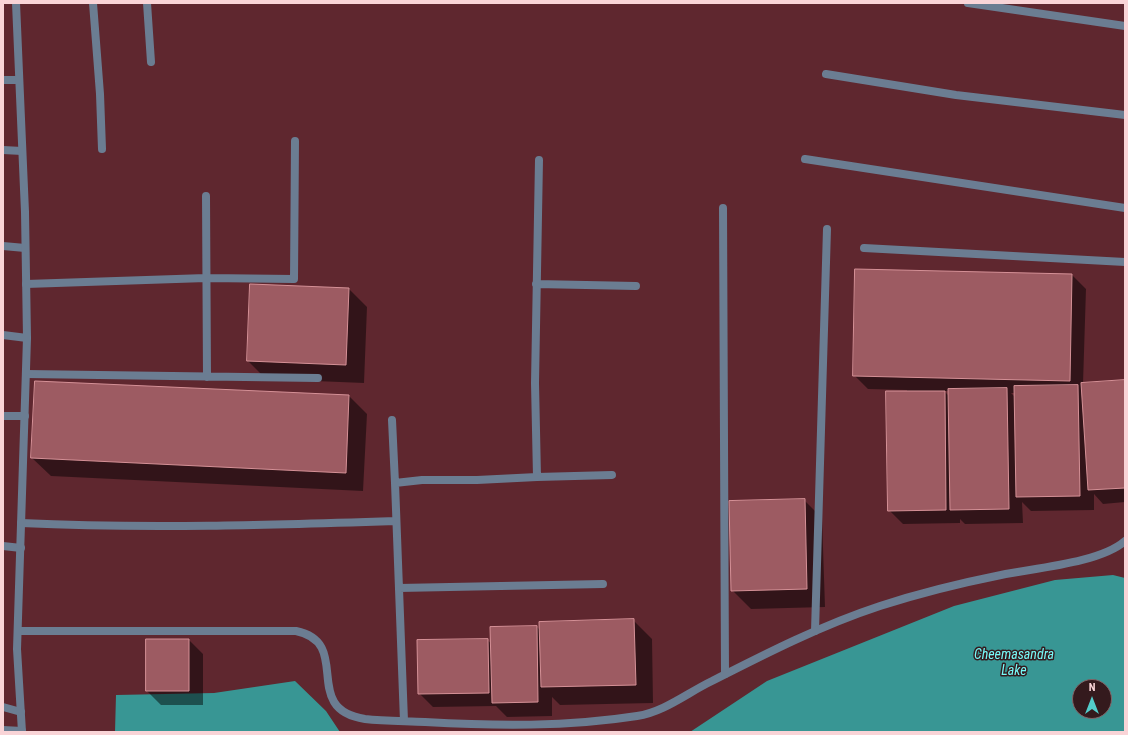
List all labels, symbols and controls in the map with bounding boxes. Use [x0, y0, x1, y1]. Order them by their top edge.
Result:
water label: Cheemasandra Lake [974, 647, 1054, 680]
north arrow [1072, 679, 1112, 719]
text: N [1089, 681, 1095, 694]

